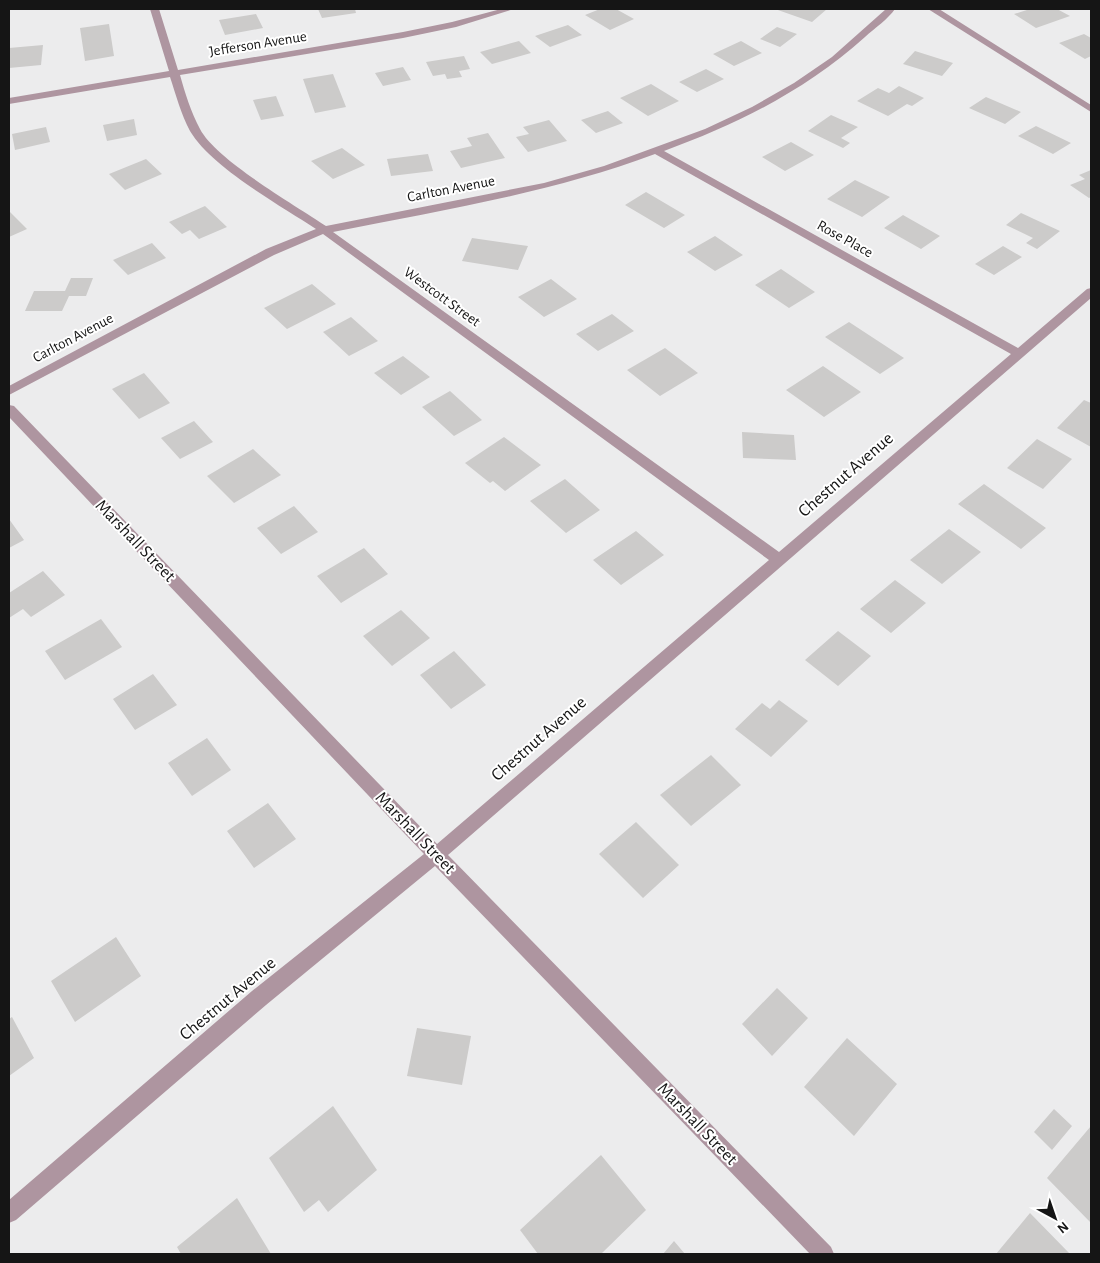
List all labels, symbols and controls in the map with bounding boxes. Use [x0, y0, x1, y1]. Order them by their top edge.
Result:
street label: Jefferson Avenue [208, 29, 308, 59]
street label: Carlton Avenue [406, 173, 496, 205]
street label: Rose Place [815, 218, 875, 260]
street label: Westcott Street [401, 264, 483, 330]
street label: Carlton Avenue [30, 310, 116, 365]
street label: Chestnut Avenue [795, 429, 897, 521]
street label: Marshall Street [92, 496, 179, 586]
street label: Chestnut Avenue [488, 693, 590, 785]
street label: Marshall Street [372, 788, 459, 878]
street label: Chestnut Avenue [177, 954, 279, 1044]
street label: Marshall Street [654, 1079, 741, 1169]
north arrow [1030, 1193, 1080, 1243]
text: N [1054, 1219, 1071, 1236]

